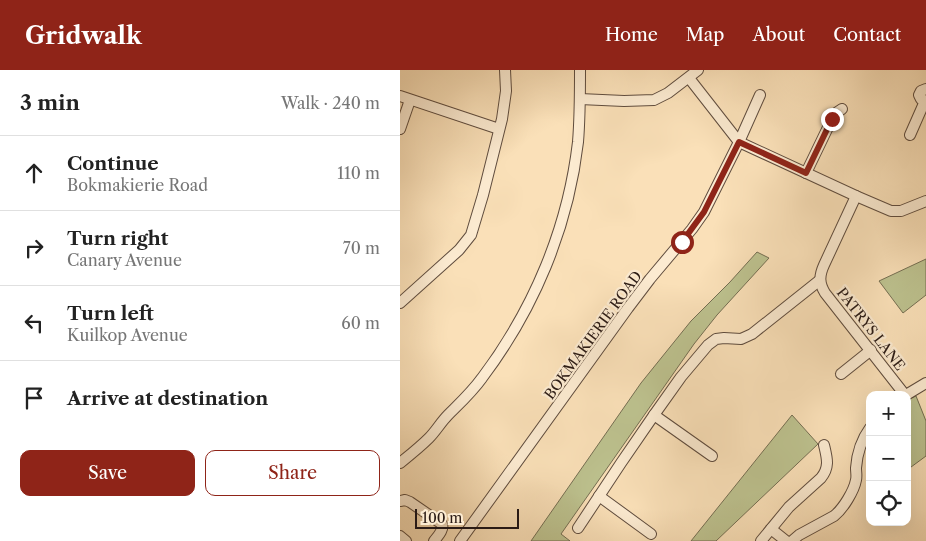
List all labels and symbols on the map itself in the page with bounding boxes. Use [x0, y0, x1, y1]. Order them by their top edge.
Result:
route end [821, 108, 844, 131]
route start [671, 231, 694, 254]
street label: BOKMAKIERIE ROAD [540, 267, 646, 403]
street label: PATRYS LANE [833, 284, 909, 374]
scale bar [415, 506, 519, 529]

